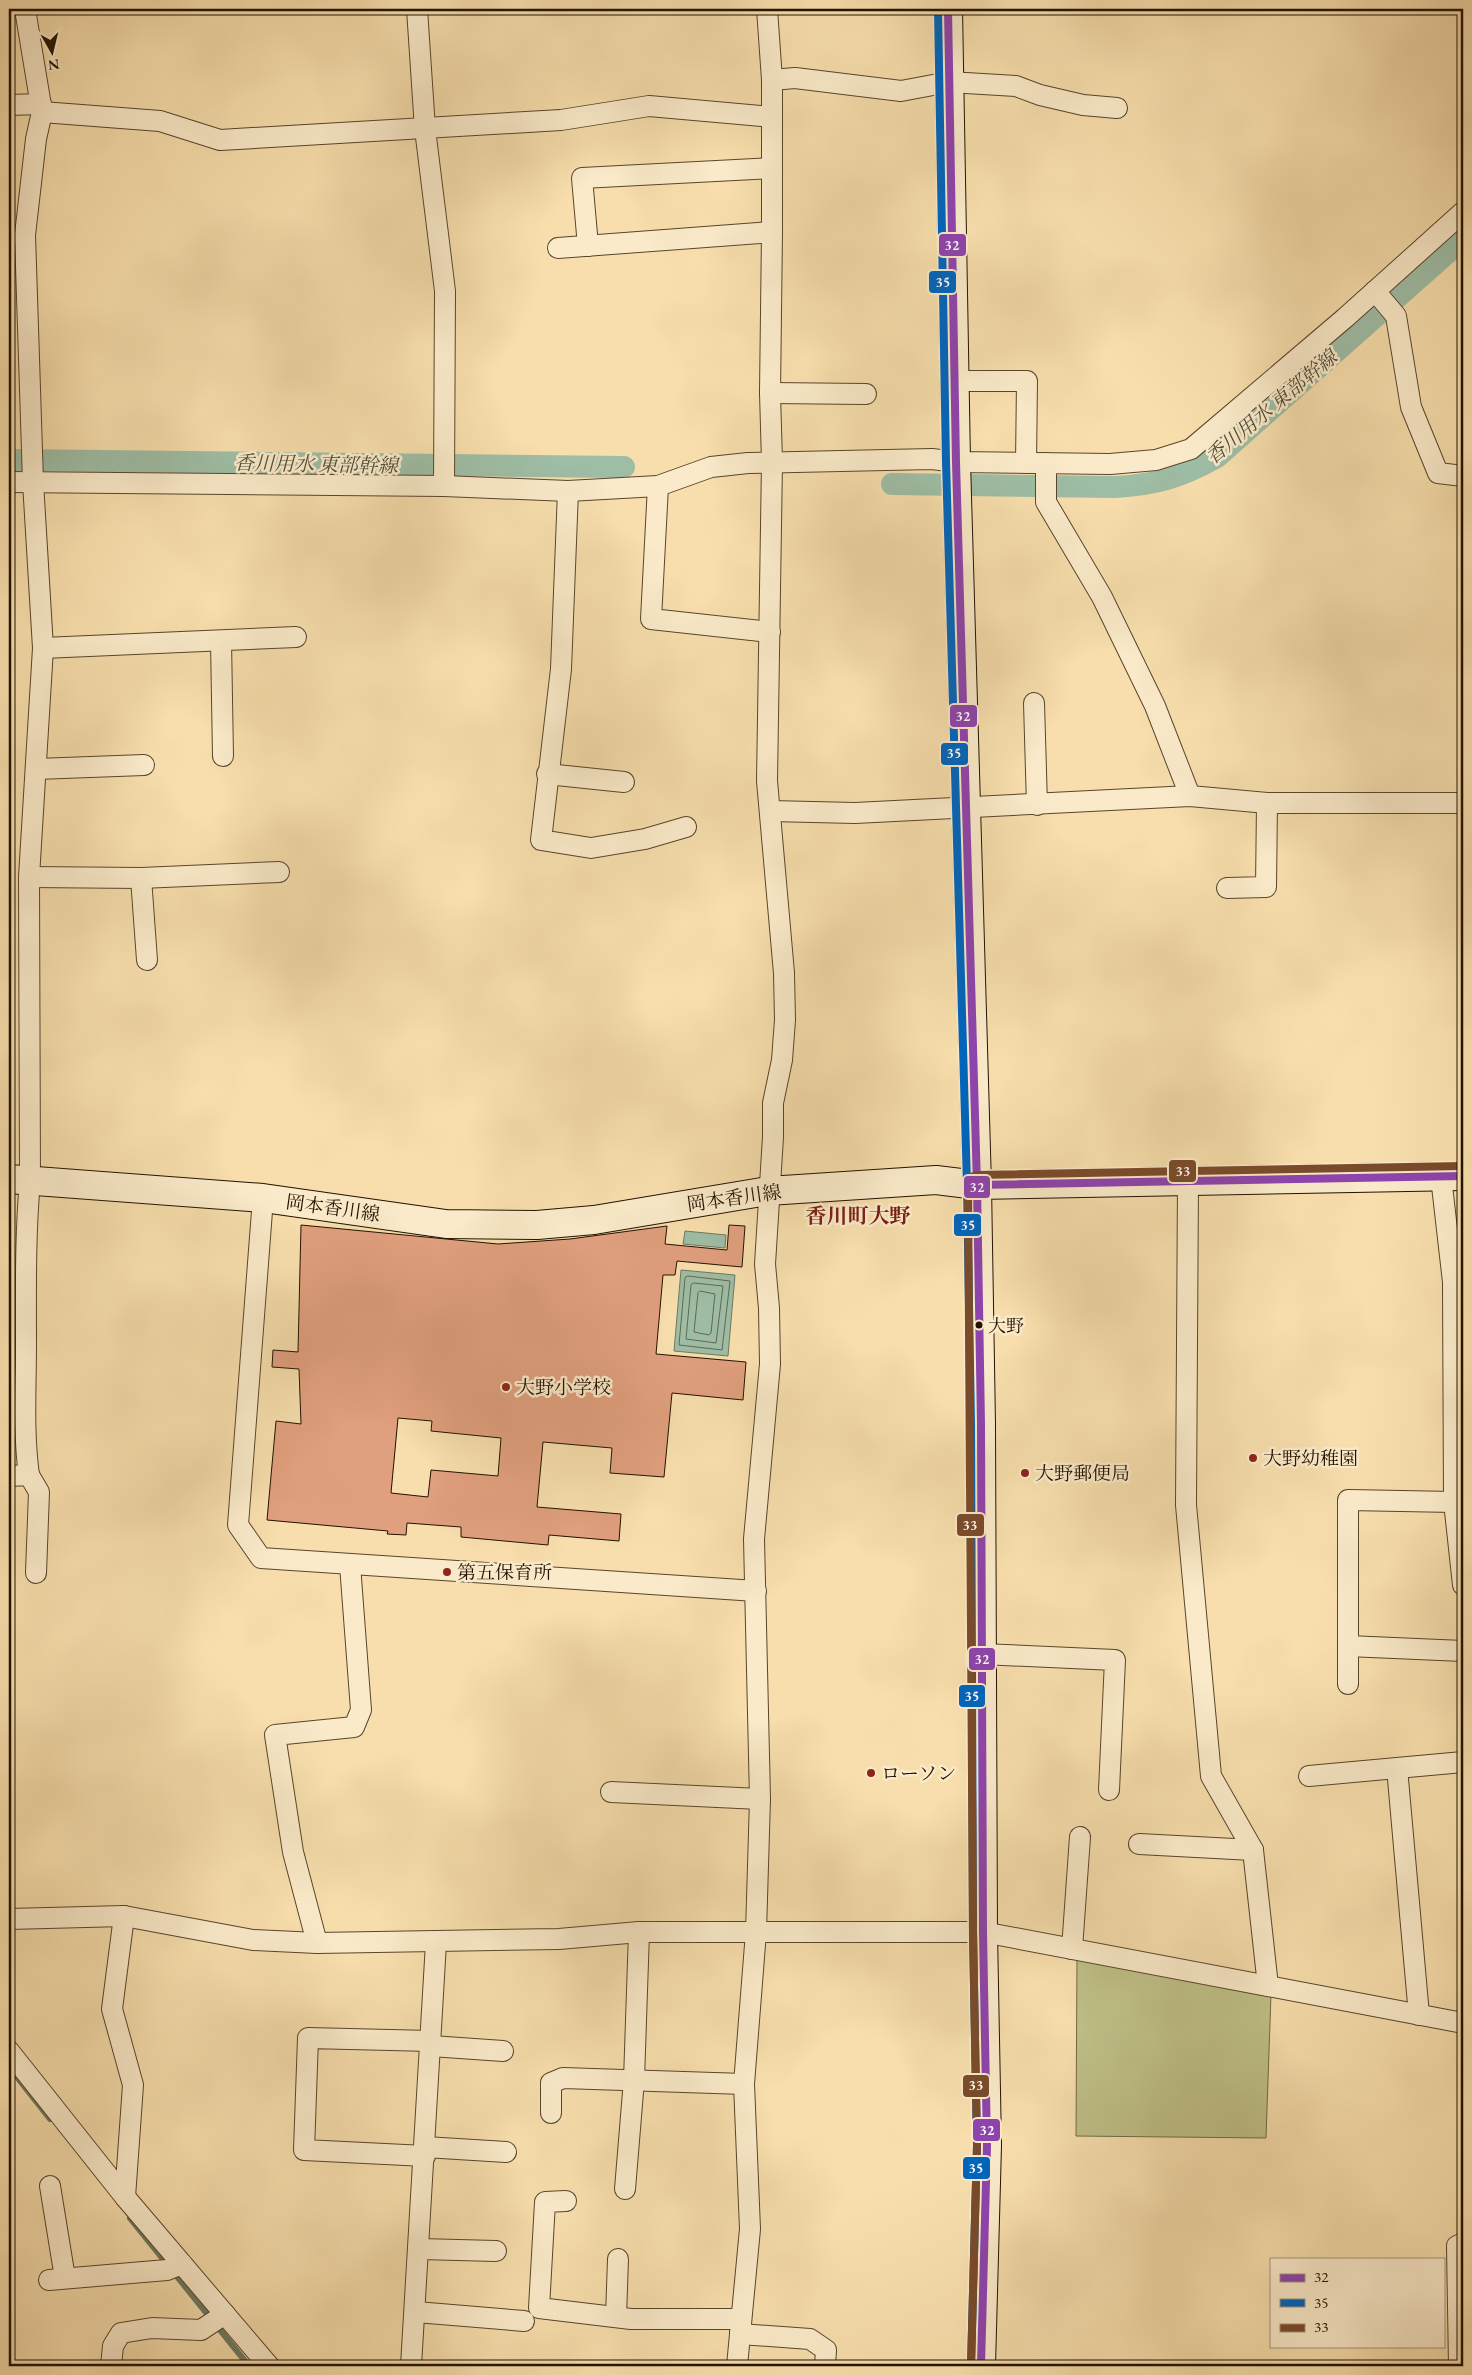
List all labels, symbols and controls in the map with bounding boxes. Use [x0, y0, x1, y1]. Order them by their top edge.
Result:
north arrow [28, 28, 78, 78]
text: N [46, 55, 61, 75]
line badge: 32 [938, 233, 967, 257]
text: 32 [945, 236, 960, 254]
line badge: 35 [928, 270, 957, 294]
text: 35 [936, 273, 950, 291]
water label: 香川用水 東部幹線 [1200, 342, 1344, 470]
water label: 香川用水 東部幹線 [234, 450, 401, 478]
line badge: 32 [949, 704, 978, 728]
text: 32 [956, 707, 971, 725]
line badge: 35 [940, 742, 969, 766]
text: 35 [947, 744, 961, 762]
line badge: 33 [1168, 1159, 1197, 1183]
text: 33 [1176, 1162, 1190, 1180]
line badge: 32 [963, 1175, 991, 1199]
text: 32 [970, 1178, 985, 1196]
street label: 岡本香川線 [685, 1179, 783, 1217]
street label: 岡本香川線 [284, 1189, 382, 1227]
district label: 香川町大野 [806, 1202, 911, 1229]
line badge: 35 [953, 1213, 982, 1237]
text: 35 [961, 1216, 975, 1234]
place label: 大野 [988, 1314, 1024, 1337]
marker: 大野 [974, 1320, 984, 1330]
place label: 大野小学校 [516, 1375, 611, 1400]
marker: 大野小学校 [500, 1381, 512, 1393]
place label: 大野幼稚園 [1263, 1446, 1358, 1471]
marker: 大野幼稚園 [1247, 1452, 1259, 1464]
place label: 大野郵便局 [1035, 1461, 1130, 1486]
marker: 大野郵便局 [1019, 1467, 1031, 1479]
line badge: 33 [956, 1513, 985, 1537]
text: 33 [963, 1516, 977, 1534]
place label: 第五保育所 [457, 1560, 552, 1585]
marker: 第五保育所 [441, 1566, 453, 1578]
line badge: 32 [968, 1647, 996, 1671]
text: 32 [975, 1650, 990, 1668]
line badge: 35 [958, 1684, 986, 1708]
text: 35 [965, 1687, 979, 1705]
place label: ローソン [881, 1761, 956, 1786]
marker: ローソン [865, 1767, 877, 1779]
line badge: 33 [962, 2074, 990, 2098]
text: 33 [969, 2076, 983, 2094]
line badge: 32 [972, 2118, 1001, 2142]
text: 32 [980, 2121, 995, 2139]
line badge: 35 [962, 2156, 991, 2180]
text: 35 [969, 2159, 983, 2177]
legend [1270, 2258, 1444, 2348]
text: 32 [1314, 2267, 1329, 2286]
text: 35 [1314, 2293, 1328, 2312]
text: 33 [1314, 2317, 1328, 2336]

